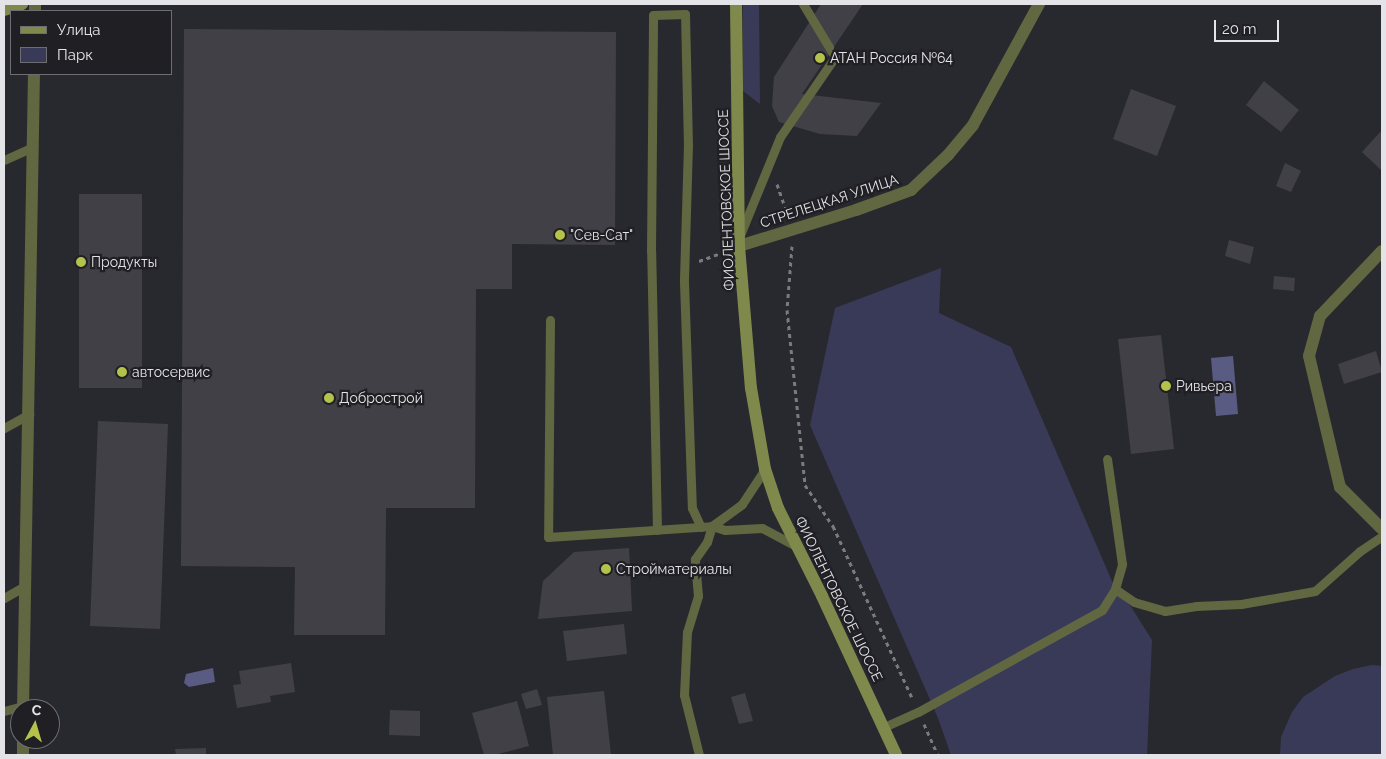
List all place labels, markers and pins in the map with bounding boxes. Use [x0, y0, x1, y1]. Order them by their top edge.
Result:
place label: АТАН Россия №64 [830, 50, 953, 66]
marker: АТАН Россия №64 [814, 52, 826, 64]
place label: "Сев-Сат" [570, 227, 633, 243]
marker: "Сев-Сат" [554, 229, 566, 241]
place label: Продукты [91, 254, 157, 270]
marker: Продукты [75, 256, 87, 268]
place label: автосервис [132, 364, 210, 380]
marker: автосервис [116, 366, 128, 378]
place label: Ривьера [1176, 378, 1232, 394]
marker: Ривьера [1160, 380, 1172, 392]
place label: Добрострой [339, 390, 423, 406]
marker: Добрострой [323, 392, 335, 404]
place label: Стройматериалы [616, 561, 732, 577]
marker: Стройматериалы [600, 563, 612, 575]

